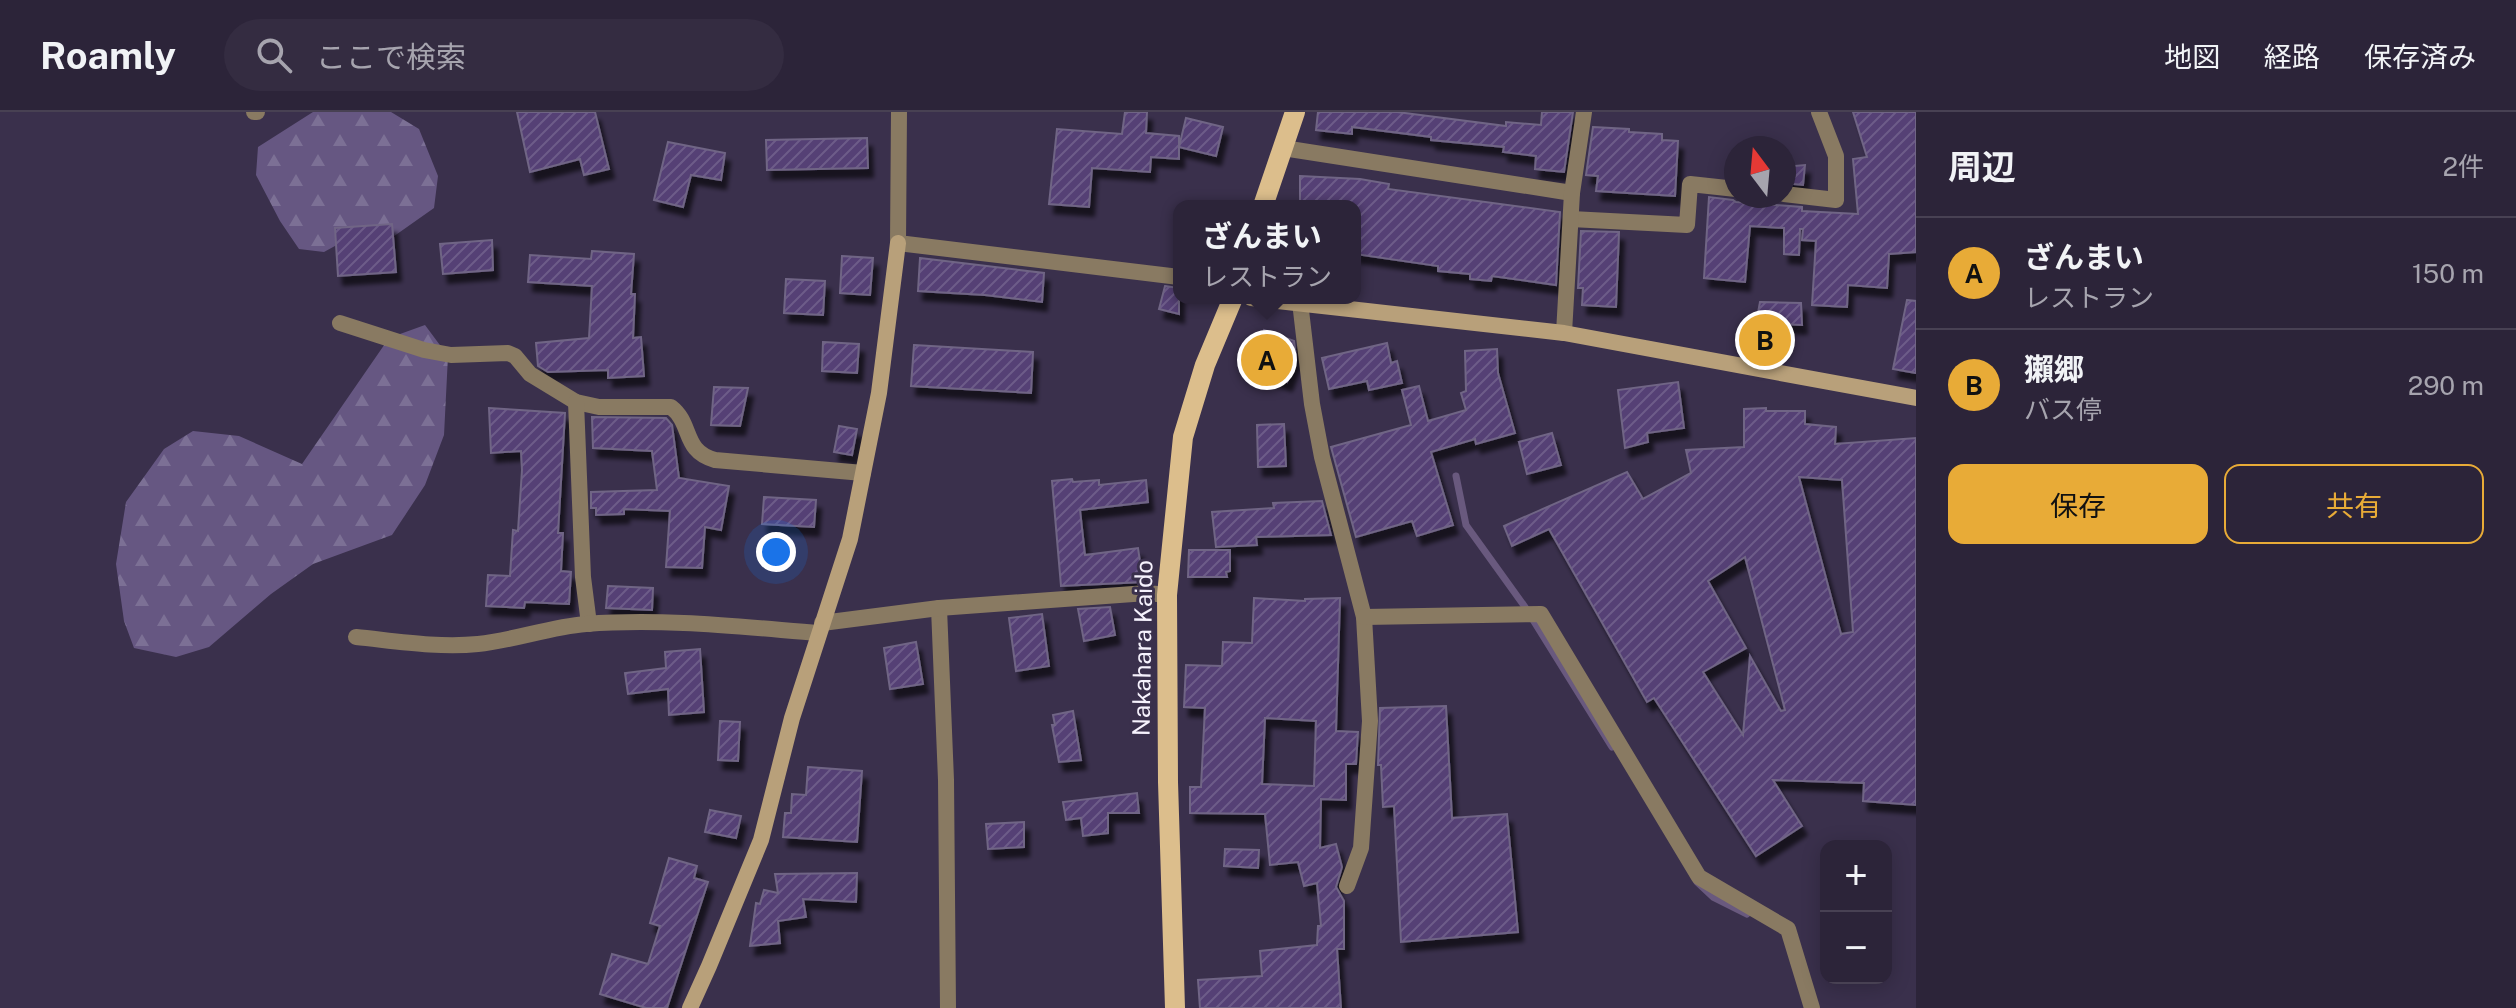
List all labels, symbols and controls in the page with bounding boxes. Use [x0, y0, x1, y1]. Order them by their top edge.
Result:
search box [224, 19, 784, 91]
text: Roamly [40, 33, 176, 78]
icon: search [252, 33, 296, 77]
text: ここで検索 [316, 39, 466, 75]
text: 地図 [2164, 40, 2220, 73]
text: 経路 [2264, 40, 2320, 73]
text: 保存済み [2364, 40, 2476, 73]
north arrow [1724, 136, 1796, 208]
text: 周辺 [1948, 147, 2016, 187]
text: 2件 [2443, 151, 2484, 182]
popup [1173, 200, 1361, 304]
text: ざんまい [1202, 218, 1322, 254]
text: ざんまい [2024, 239, 2144, 275]
text: A [1965, 258, 1983, 289]
text: 150 m [2412, 258, 2484, 289]
text: レストラン [1202, 261, 1332, 292]
text: レストラン [2024, 282, 2154, 313]
pin: B [1739, 310, 1791, 370]
pin: A [1241, 330, 1293, 390]
text: 獺郷 [2024, 351, 2084, 387]
text: B [1965, 370, 1983, 401]
text: 290 m [2408, 370, 2484, 401]
text: バス停 [2024, 394, 2102, 425]
button: 保存 [1948, 464, 2208, 544]
button: 共有 [2224, 464, 2484, 544]
your location [756, 532, 796, 572]
street label: Nakahara Kaido [1126, 560, 1158, 736]
map controls [1820, 840, 1892, 984]
button: + [1820, 840, 1892, 912]
button: − [1820, 912, 1892, 984]

